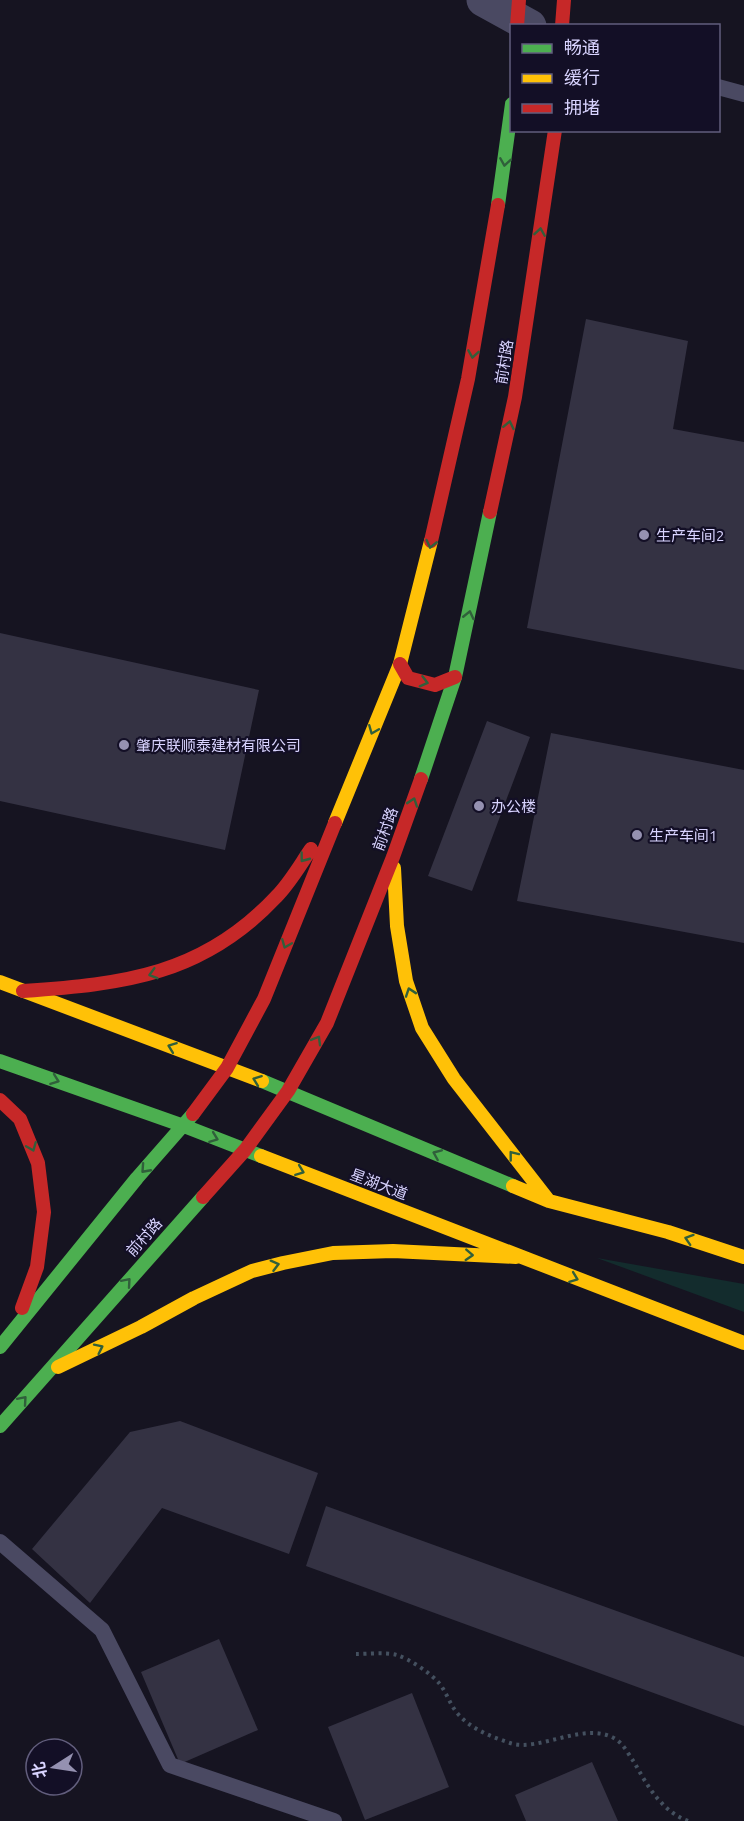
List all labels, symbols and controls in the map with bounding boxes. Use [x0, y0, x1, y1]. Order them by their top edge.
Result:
legend [510, 24, 720, 132]
text: 畅通 [564, 37, 600, 57]
text: 缓行 [564, 67, 600, 87]
text: 拥堵 [564, 97, 600, 117]
one-way arrow [499, 157, 511, 166]
one-way arrow [534, 228, 546, 237]
street label: 前村路 [492, 338, 516, 386]
one-way arrow [467, 349, 479, 359]
one-way arrow [502, 420, 515, 430]
place label: 生产车间2 [656, 527, 724, 544]
marker: 生产车间2 [637, 528, 651, 542]
one-way arrow [425, 539, 438, 549]
one-way arrow [461, 611, 474, 621]
one-way arrow [419, 675, 429, 688]
one-way arrow [368, 724, 380, 735]
place label: 肇庆联顺泰建材有限公司 [136, 737, 301, 754]
marker: 肇庆联顺泰建材有限公司 [117, 738, 131, 752]
one-way arrow [405, 797, 418, 808]
place label: 办公楼 [491, 798, 536, 815]
marker: 办公楼 [472, 799, 486, 813]
street label: 前村路 [369, 805, 401, 853]
place label: 生产车间1 [649, 827, 717, 844]
marker: 生产车间1 [630, 828, 644, 842]
one-way arrow [301, 852, 312, 863]
one-way arrow [281, 937, 293, 948]
one-way arrow [148, 967, 159, 979]
one-way arrow [404, 987, 417, 998]
one-way arrow [310, 1036, 321, 1046]
one-way arrow [168, 1041, 178, 1054]
one-way arrow [49, 1073, 60, 1086]
one-way arrow [252, 1074, 263, 1087]
one-way arrow [208, 1131, 219, 1143]
one-way arrow [25, 1141, 37, 1152]
one-way arrow [433, 1149, 444, 1161]
one-way arrow [510, 1151, 521, 1162]
one-way arrow [141, 1163, 152, 1173]
one-way arrow [293, 1164, 304, 1176]
street label: 星湖大道 [348, 1165, 410, 1203]
street label: 前村路 [123, 1215, 165, 1259]
one-way arrow [684, 1233, 694, 1246]
one-way arrow [464, 1248, 473, 1261]
one-way arrow [269, 1260, 280, 1272]
one-way arrow [568, 1271, 579, 1283]
one-way arrow [119, 1278, 130, 1289]
one-way arrow [92, 1343, 103, 1355]
one-way arrow [16, 1396, 27, 1407]
north arrow [24, 1737, 84, 1797]
text: 北 [29, 1760, 50, 1780]

